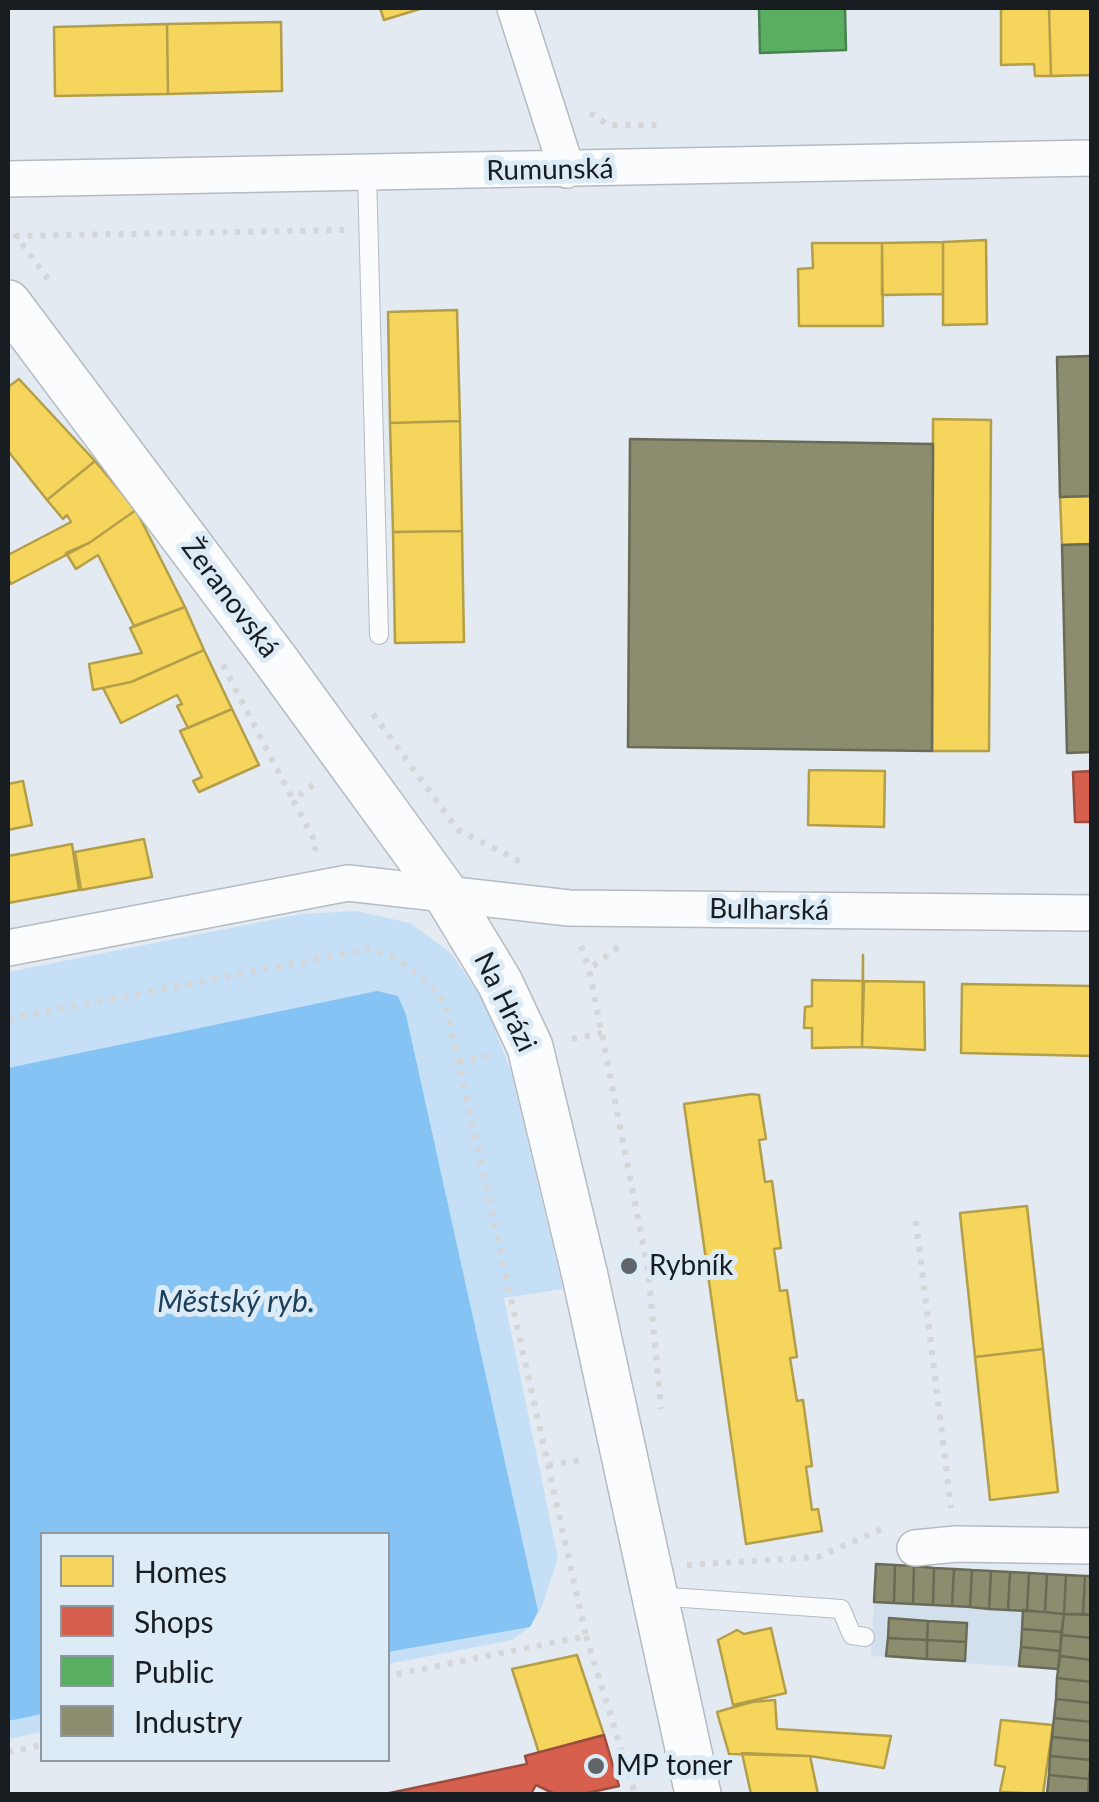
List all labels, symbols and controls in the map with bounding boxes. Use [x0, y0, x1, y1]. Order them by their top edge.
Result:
street label: Rumunská [486, 152, 614, 188]
street label: Žeranovská [174, 532, 286, 664]
street label: Bulharská [709, 892, 829, 928]
street label: Na Hrázi [467, 947, 543, 1057]
place label: Rybník [649, 1249, 733, 1283]
marker: Rybník [618, 1255, 640, 1277]
water label: Městský ryb. [157, 1284, 315, 1320]
legend [40, 1532, 390, 1762]
text: Homes [134, 1553, 227, 1589]
text: Shops [134, 1603, 214, 1639]
text: Public [134, 1653, 214, 1689]
text: Industry [134, 1703, 243, 1739]
place label: MP toner [616, 1749, 732, 1783]
marker: MP toner [585, 1755, 607, 1777]

